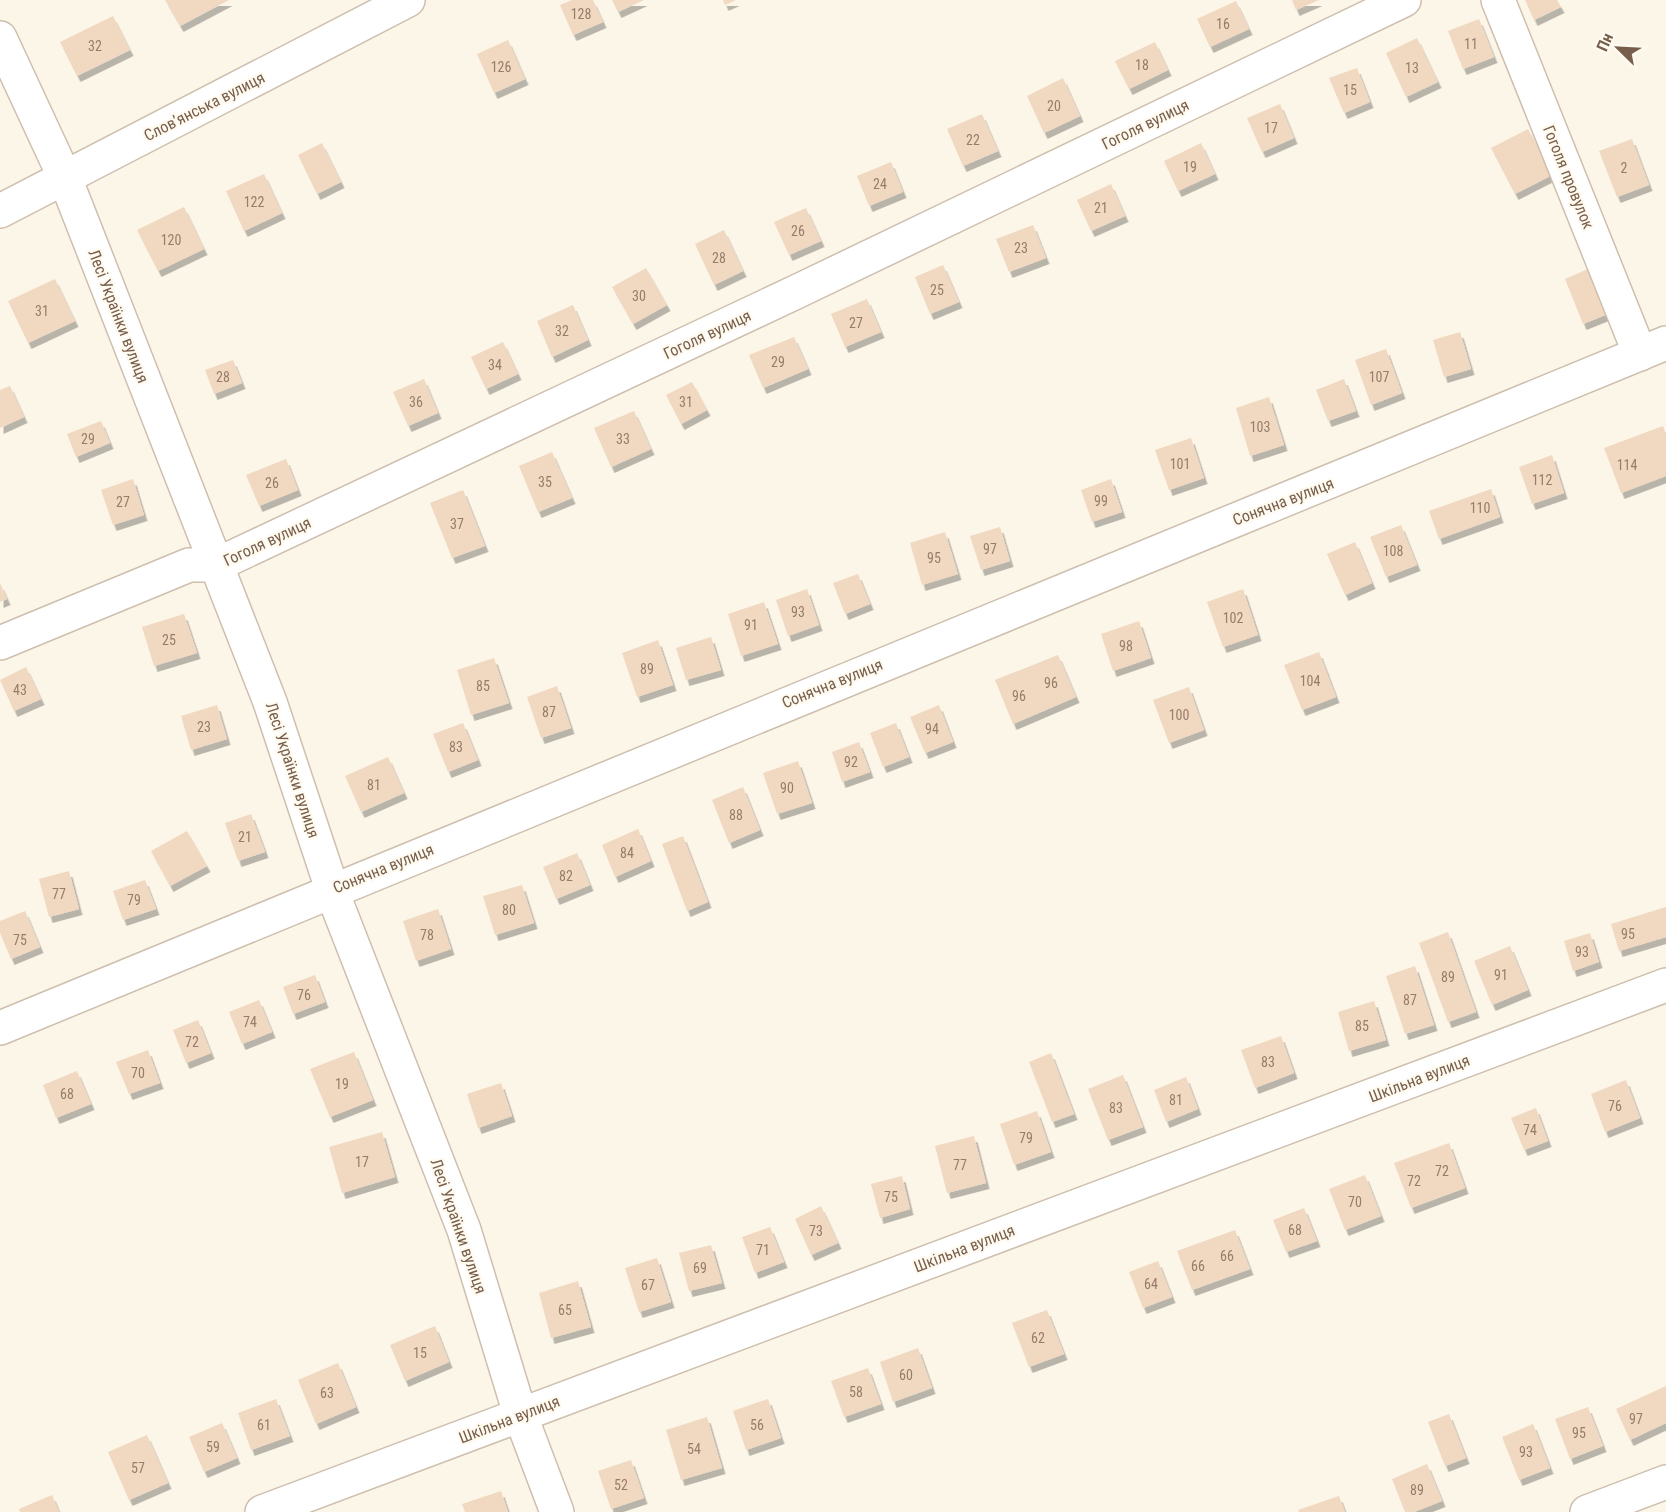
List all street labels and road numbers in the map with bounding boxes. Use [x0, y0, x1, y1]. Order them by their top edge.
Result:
street label: Слов’янська вулиця [141, 68, 268, 145]
street label: Гоголя вулиця [1099, 95, 1192, 154]
street label: Гоголя провулок [1539, 123, 1598, 232]
street label: Лесі Українки вулиця [84, 247, 153, 386]
street label: Гоголя вулиця [660, 306, 754, 363]
street label: Сонячна вулиця [1230, 473, 1337, 530]
street label: Гоголя вулиця [220, 513, 314, 570]
street label: Сонячна вулиця [779, 655, 885, 712]
street label: Лесі Українки вулиця [262, 700, 323, 840]
street label: Сонячна вулиця [330, 840, 436, 897]
street label: Шкільна вулиця [1366, 1051, 1472, 1106]
street label: Лесі Українки вулиця [427, 1156, 491, 1296]
street label: Шкільна вулиця [911, 1221, 1017, 1276]
street label: Шкільна вулиця [456, 1392, 562, 1447]

